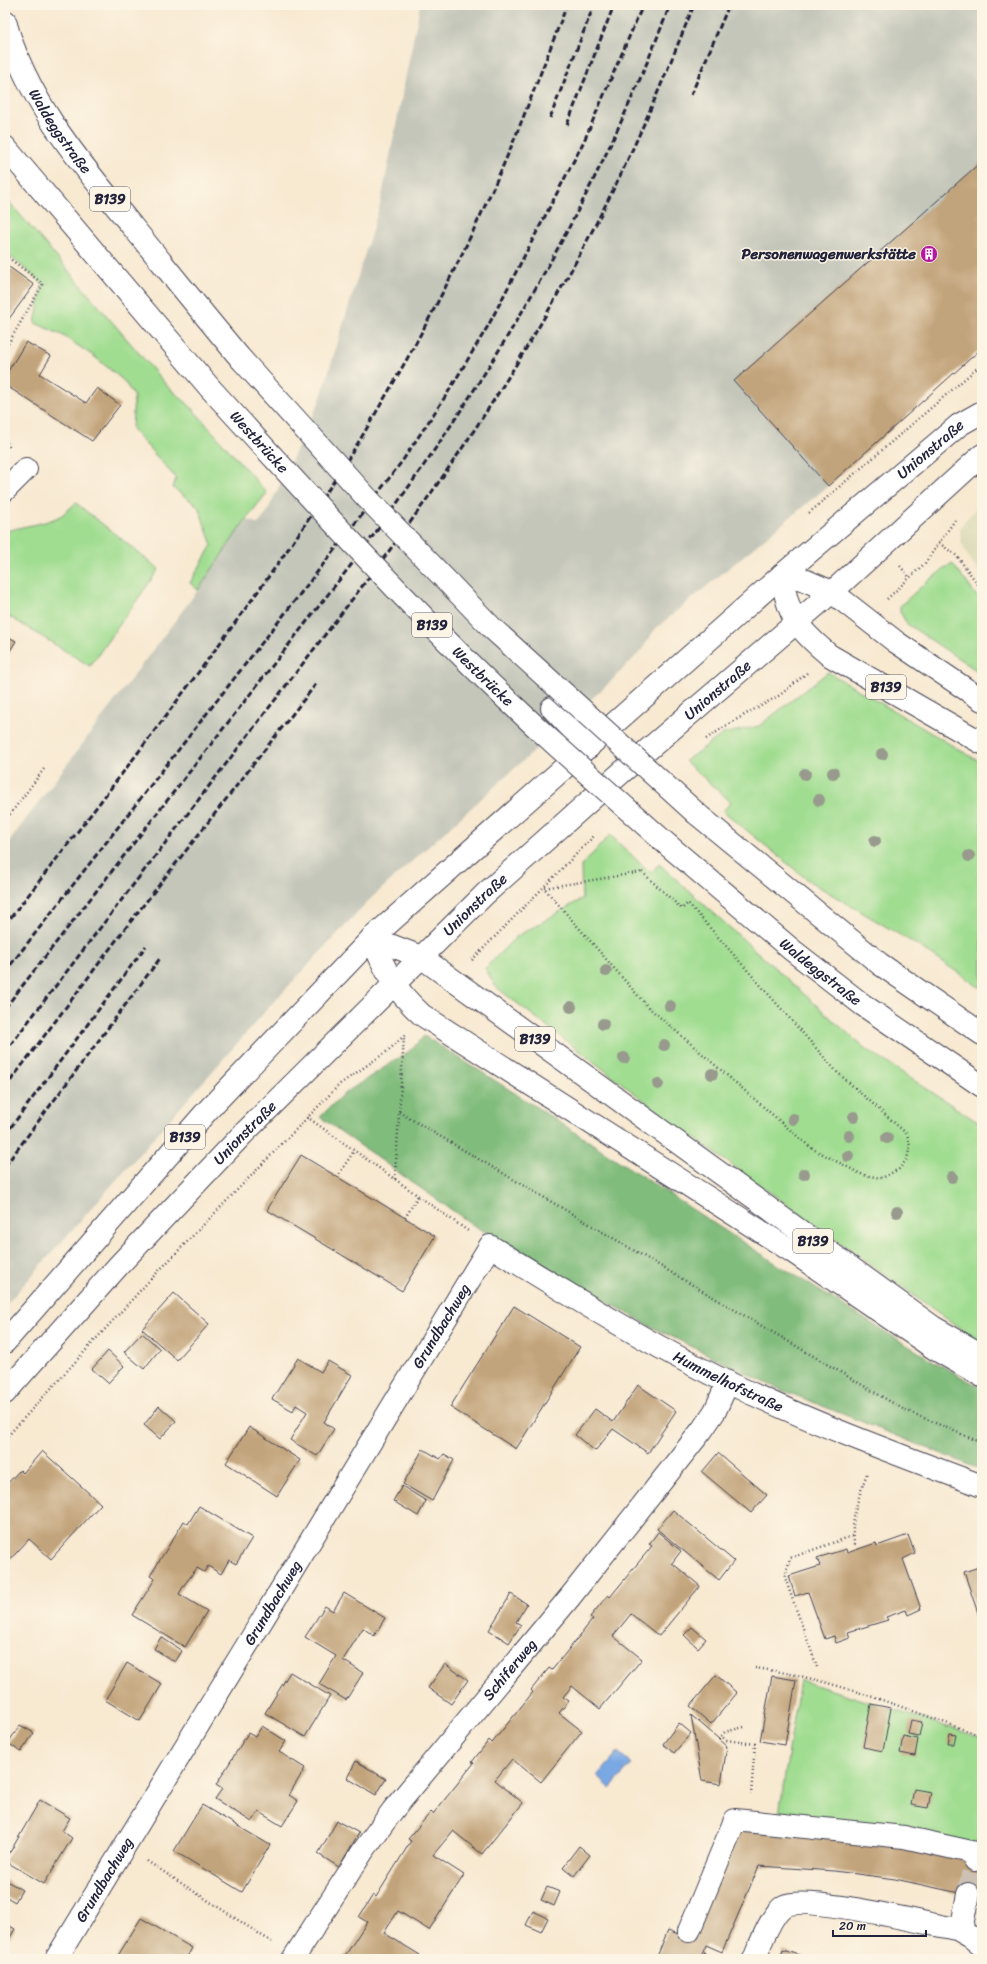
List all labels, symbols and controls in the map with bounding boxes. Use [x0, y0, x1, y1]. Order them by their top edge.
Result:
street label: Waldeggstraße [22, 84, 99, 180]
road number: B139 [90, 187, 130, 211]
place label: Personenwagenwerkstätte [742, 241, 916, 267]
building icon: Personenwagenwerkstätte [919, 244, 939, 264]
street label: Westbrücke [223, 404, 295, 480]
street label: Unionstraße [891, 413, 970, 486]
road number: B139 [412, 613, 452, 637]
street label: Westbrücke [446, 640, 520, 713]
street label: Unionstraße [678, 653, 758, 727]
road number: B139 [866, 675, 906, 699]
street label: Unionstraße [436, 866, 514, 943]
street label: Waldeggstraße [773, 931, 868, 1013]
road number: B139 [515, 1027, 555, 1051]
street label: Unionstraße [207, 1094, 283, 1171]
road number: B139 [165, 1125, 205, 1149]
road number: B139 [793, 1229, 833, 1253]
street label: Grundbachweg [405, 1278, 478, 1374]
street label: Hummelhofstraße [668, 1344, 788, 1419]
street label: Grundbachweg [237, 1555, 309, 1651]
street label: Schiferweg [476, 1633, 543, 1707]
street label: Grundbachweg [68, 1831, 141, 1927]
scale bar [833, 1912, 926, 1938]
text: 20 m [839, 1915, 866, 1937]

